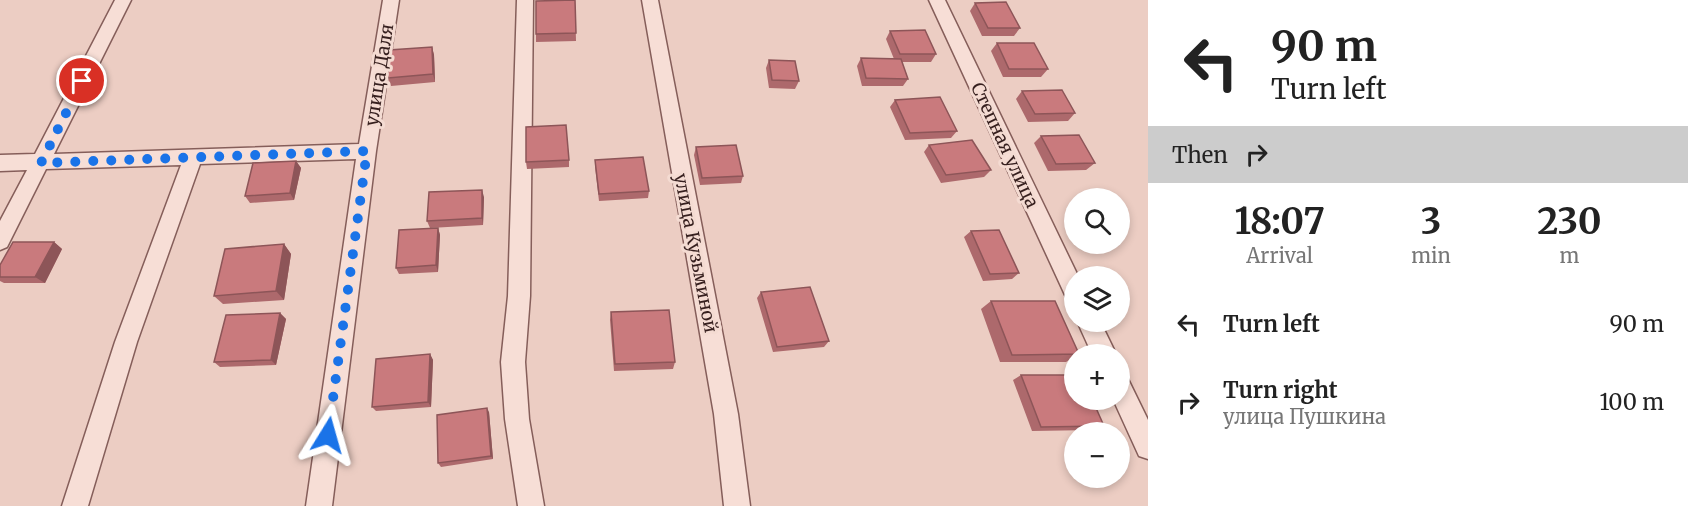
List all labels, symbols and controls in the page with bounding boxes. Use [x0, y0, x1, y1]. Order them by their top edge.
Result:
text: 90 m [1271, 20, 1377, 72]
street label: улица Даля [360, 22, 398, 128]
icon: left [1172, 24, 1250, 102]
pin [56, 55, 107, 106]
icon: arrive [65, 64, 98, 97]
text: Turn left [1271, 72, 1386, 106]
street label: Степная улица [966, 79, 1044, 212]
icon: right [1240, 138, 1273, 171]
text: Then [1172, 141, 1228, 169]
street label: улица Кузьминой [669, 171, 723, 335]
map controls [1064, 188, 1130, 488]
button: search [1064, 188, 1130, 254]
text: 18:07 [1234, 199, 1325, 244]
text: 3 [1421, 199, 1441, 244]
text: 230 [1537, 199, 1602, 244]
text: Arrival [1246, 243, 1313, 268]
text: min [1411, 243, 1451, 268]
text: m [1559, 243, 1579, 268]
button: layers [1064, 266, 1130, 332]
icon: left [1172, 308, 1205, 341]
text: Turn left [1223, 310, 1320, 338]
text: 90 m [1609, 310, 1664, 338]
button: + [1064, 344, 1130, 410]
text: Turn right [1223, 376, 1337, 404]
icon: right [1172, 386, 1205, 419]
text: 100 m [1599, 388, 1664, 416]
position arrow [296, 403, 360, 467]
text: улица Пушкина [1223, 404, 1386, 429]
button: − [1064, 422, 1130, 488]

